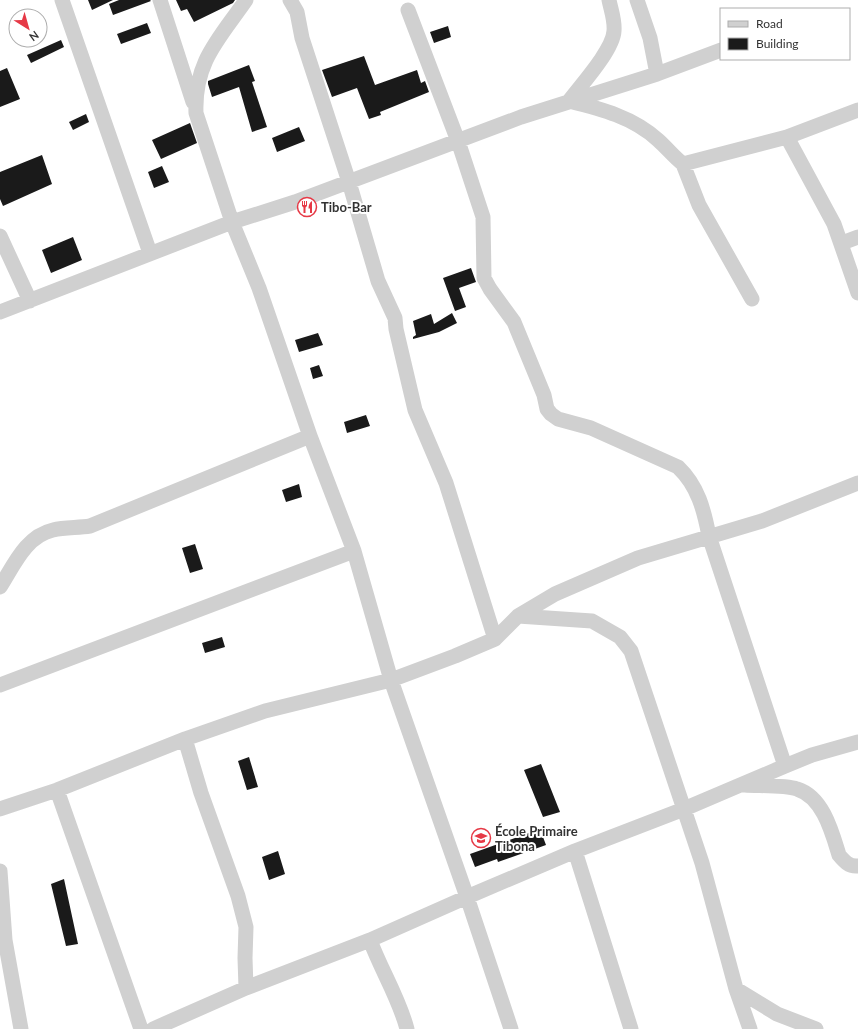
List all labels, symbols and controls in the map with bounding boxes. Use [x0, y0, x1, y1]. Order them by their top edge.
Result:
north arrow [8, 8, 48, 48]
legend [720, 8, 850, 60]
text: Road [756, 16, 783, 31]
text: N [27, 29, 42, 44]
text: Building [756, 36, 799, 51]
restaurant icon: Tibo-Bar [296, 196, 318, 218]
place label: Tibo-Bar [321, 199, 372, 215]
place label: École Primaire Tibona [495, 823, 578, 854]
school or university icon: École Primaire Tibona [470, 827, 492, 849]

